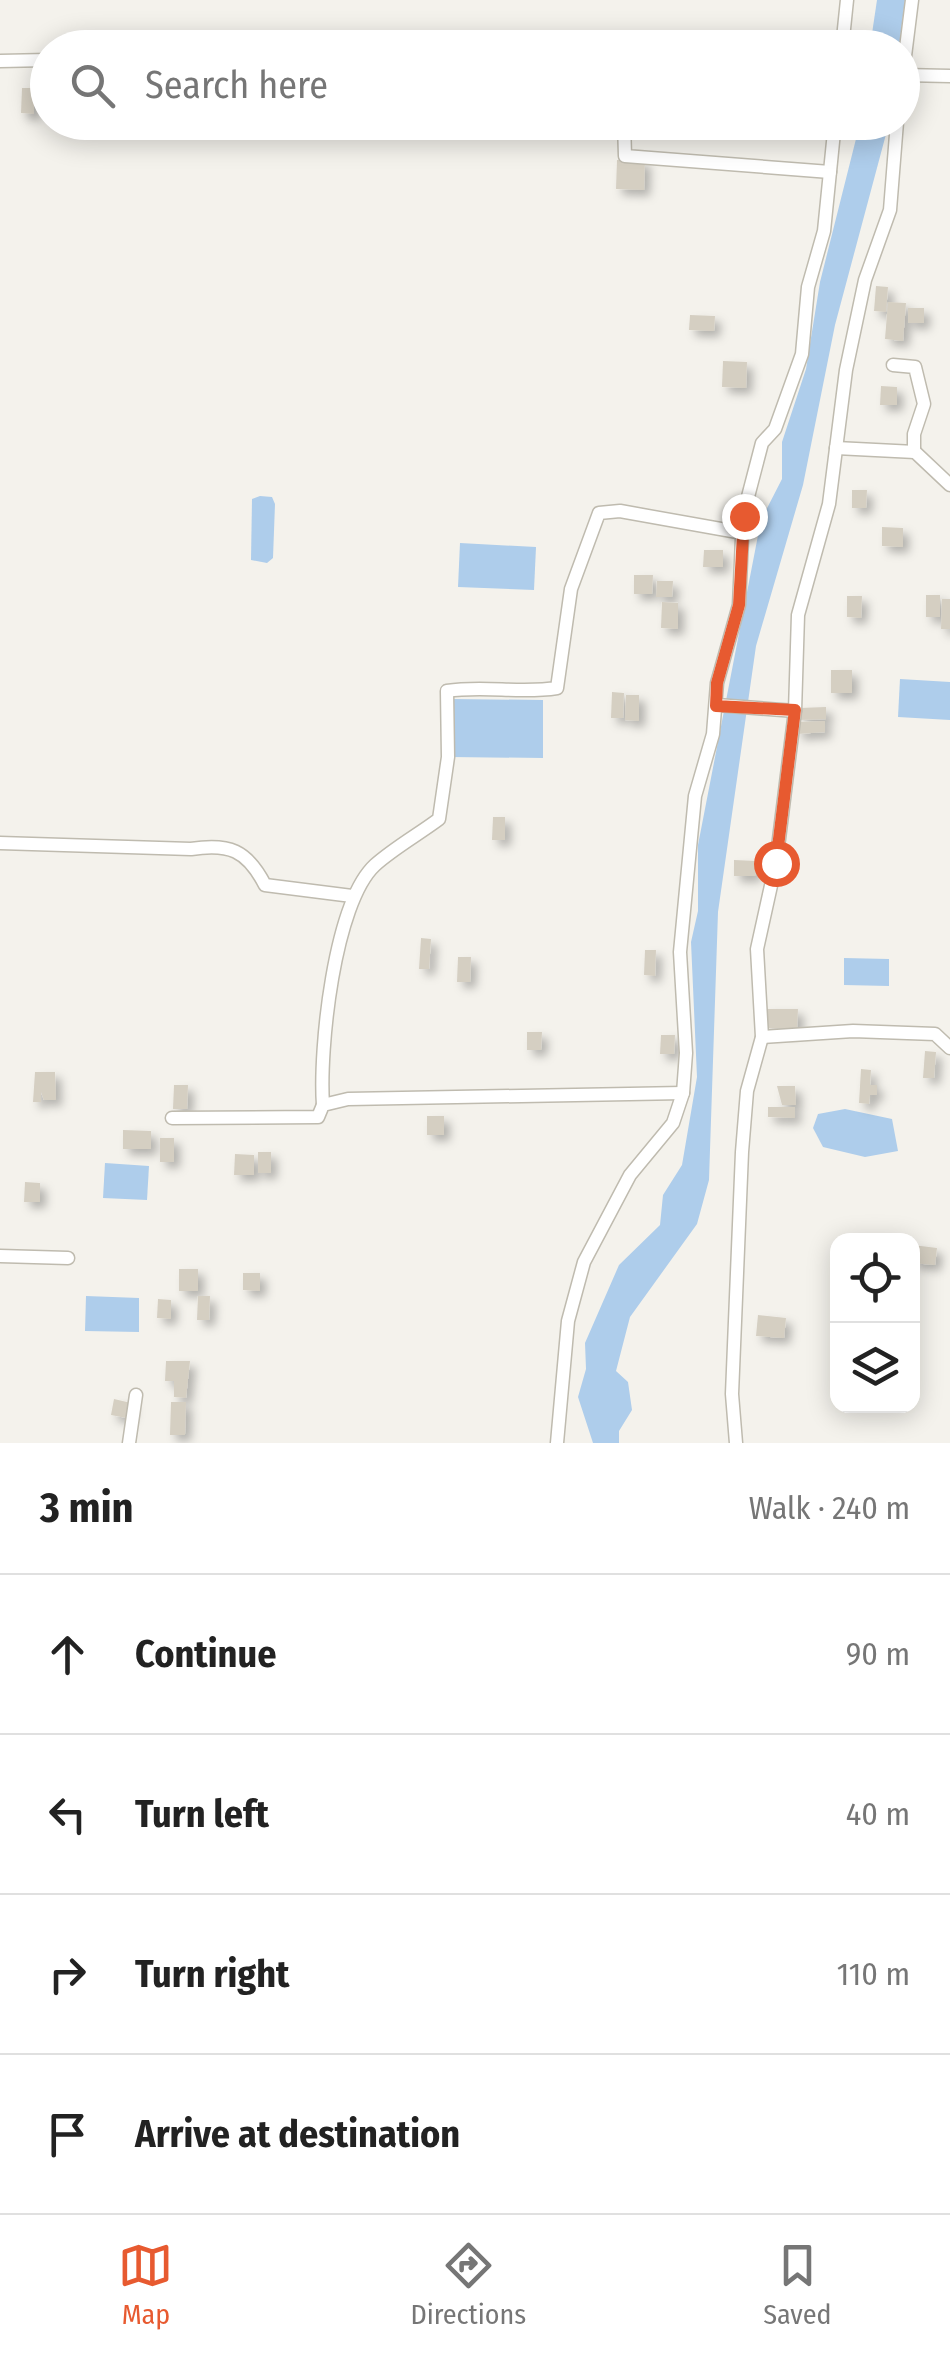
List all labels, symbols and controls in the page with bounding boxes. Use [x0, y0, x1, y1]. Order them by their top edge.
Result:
search box [30, 30, 920, 140]
icon: search [65, 58, 120, 113]
text: Search here [145, 62, 328, 108]
route end [722, 494, 768, 540]
route start [754, 841, 800, 887]
map controls [830, 1233, 920, 1413]
button: locate [830, 1233, 920, 1323]
button: layers [830, 1323, 920, 1413]
text: 3 min [40, 1483, 134, 1533]
text: Walk · 240 m [749, 1489, 910, 1527]
icon: ahead [40, 1627, 95, 1682]
text: Continue [135, 1631, 276, 1677]
text: 90 m [846, 1635, 910, 1673]
icon: left [40, 1787, 95, 1842]
text: Turn left [135, 1791, 269, 1837]
text: 40 m [846, 1795, 910, 1833]
icon: right [40, 1947, 95, 2002]
text: Turn right [135, 1951, 289, 1997]
text: 110 m [837, 1955, 910, 1993]
icon: arrive [40, 2107, 95, 2162]
text: Arrive at destination [135, 2111, 460, 2157]
tab: Map [118, 2238, 173, 2331]
tab: Directions [410, 2238, 526, 2331]
tab: Saved [763, 2238, 832, 2331]

